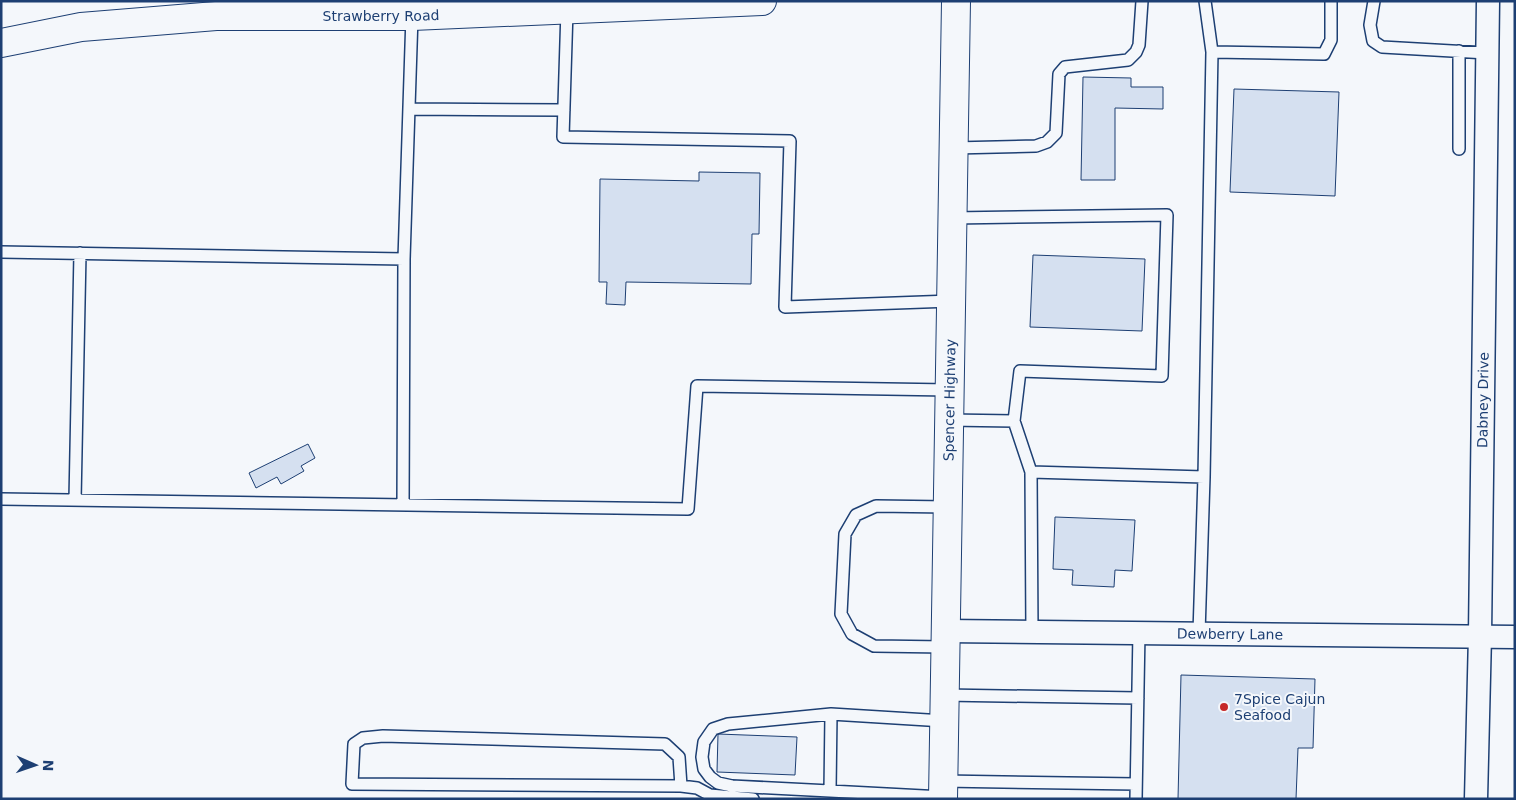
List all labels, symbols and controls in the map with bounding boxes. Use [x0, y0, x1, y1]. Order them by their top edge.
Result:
street label: Strawberry Road [323, 7, 440, 24]
street label: Spencer Highway [941, 339, 958, 461]
street label: Dabney Drive [1474, 352, 1492, 448]
street label: Dewberry Lane [1177, 625, 1283, 643]
place label: 7Spice Cajun Seafood [1234, 691, 1325, 723]
marker: 7Spice Cajun Seafood [1218, 701, 1230, 713]
north arrow [10, 740, 60, 790]
text: N [40, 759, 56, 772]

